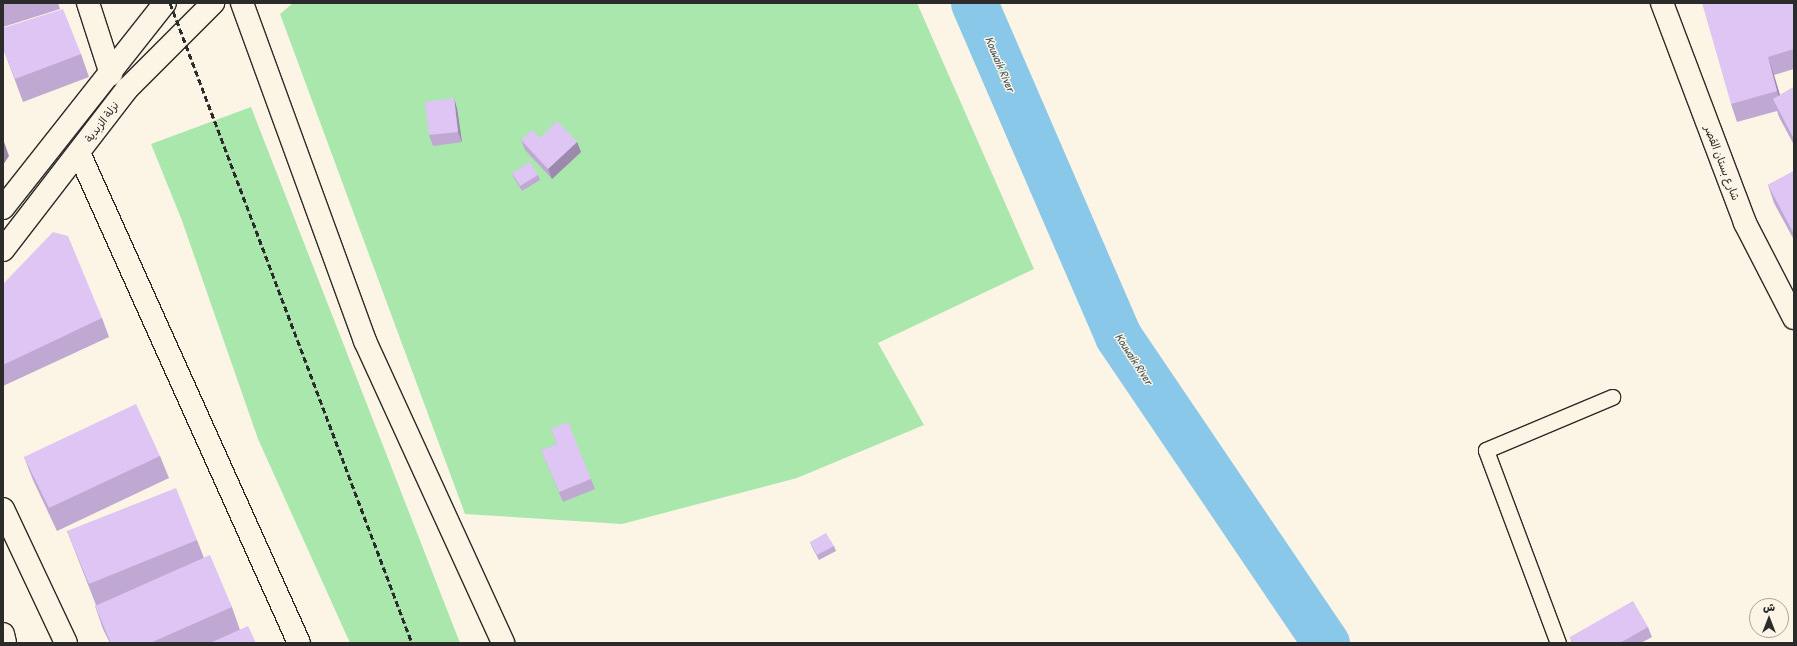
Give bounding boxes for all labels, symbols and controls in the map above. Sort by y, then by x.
water label: Kouwaik River [982,34,1018,94]
street label: نزلة الزبدية [82,99,122,145]
street label: شارع بستان القصر [1702,124,1742,202]
water label: Kouwaik River [1112,330,1156,388]
north arrow [1749,598,1789,638]
text: ش [1763,600,1775,614]

